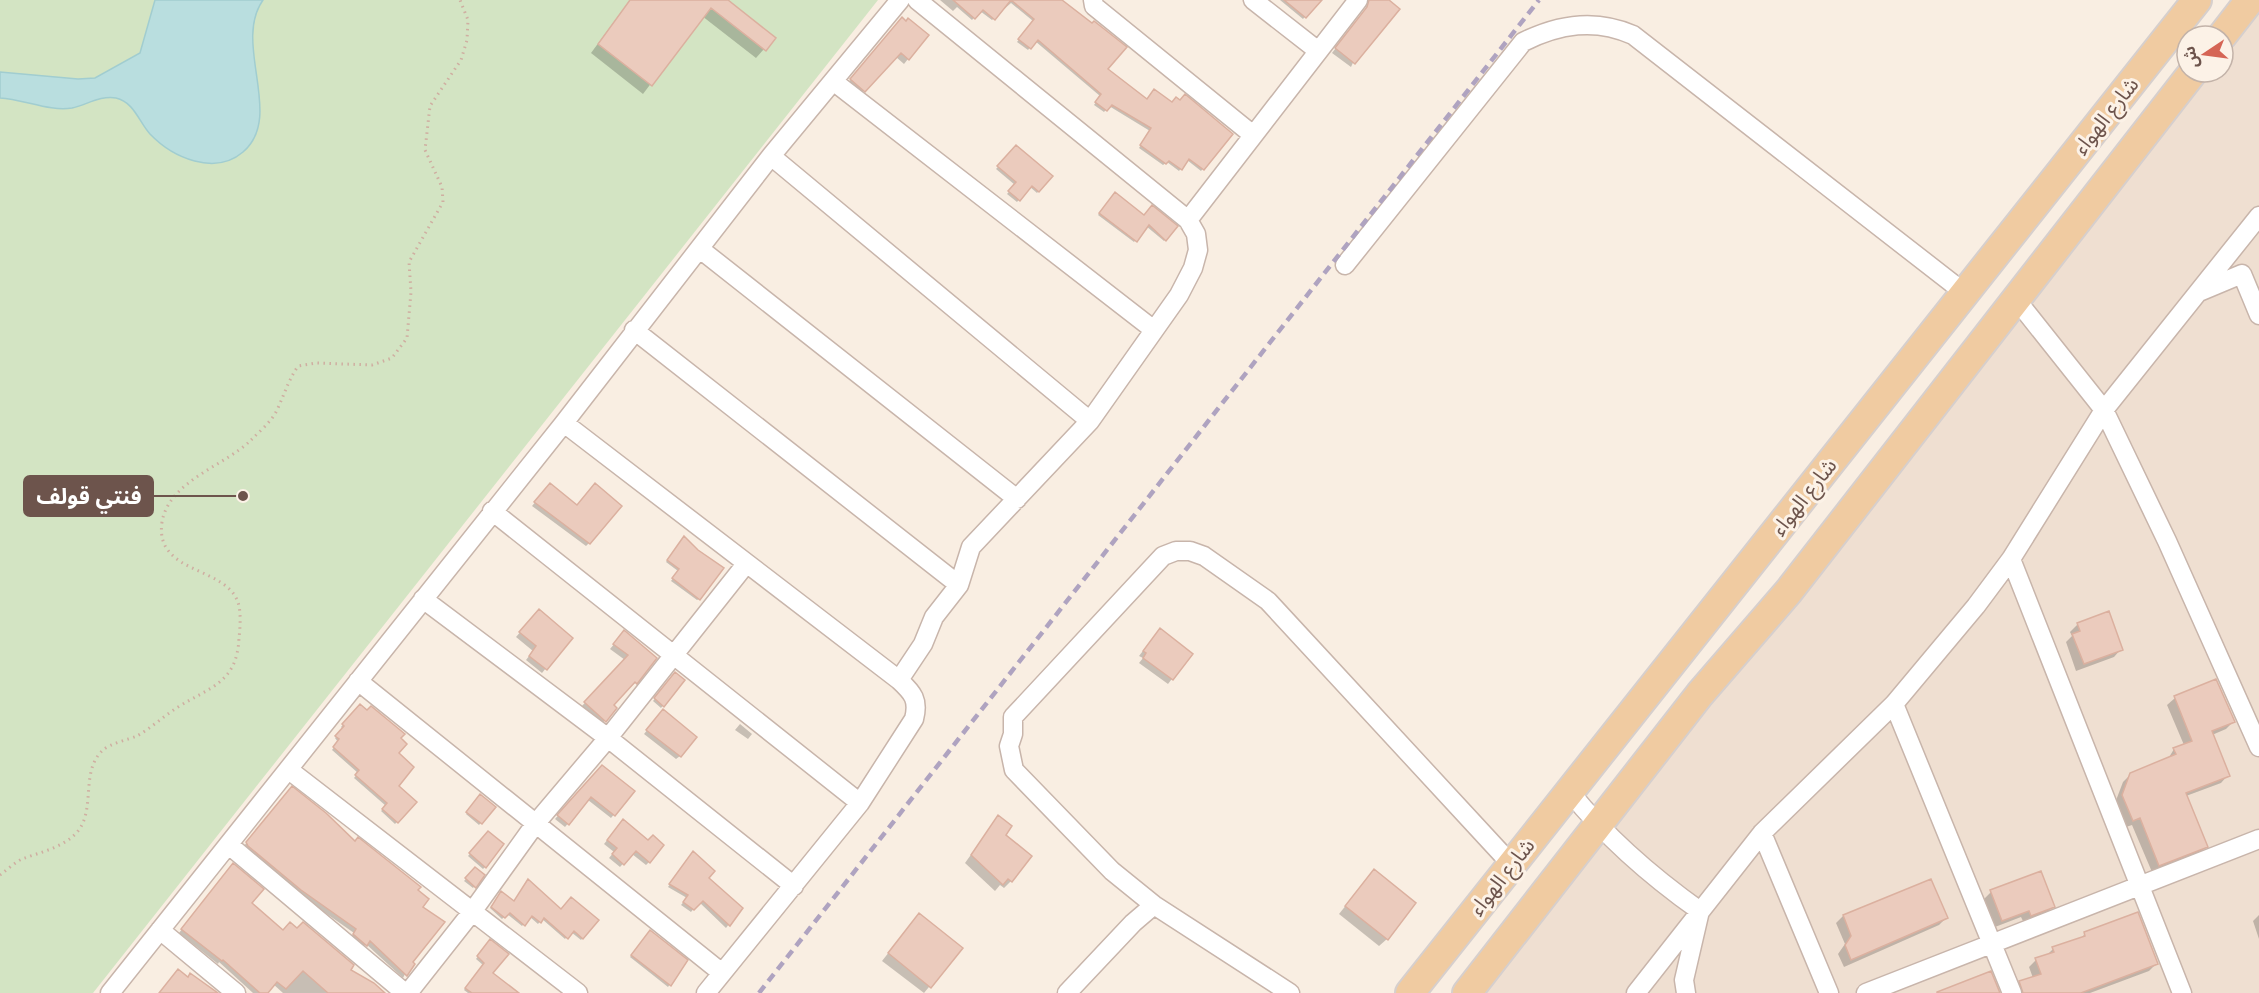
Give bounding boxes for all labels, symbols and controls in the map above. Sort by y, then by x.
north arrow [2175,24,2235,84]
text: ش [2178,44,2204,70]
street label: شارع الهواء [2067,72,2146,161]
street label: شارع الهواء [1765,453,1844,542]
callout: فنتي قولف [24,476,153,516]
text: فنتي قولف [36,482,142,514]
street label: شارع الهواء [1463,833,1542,922]

